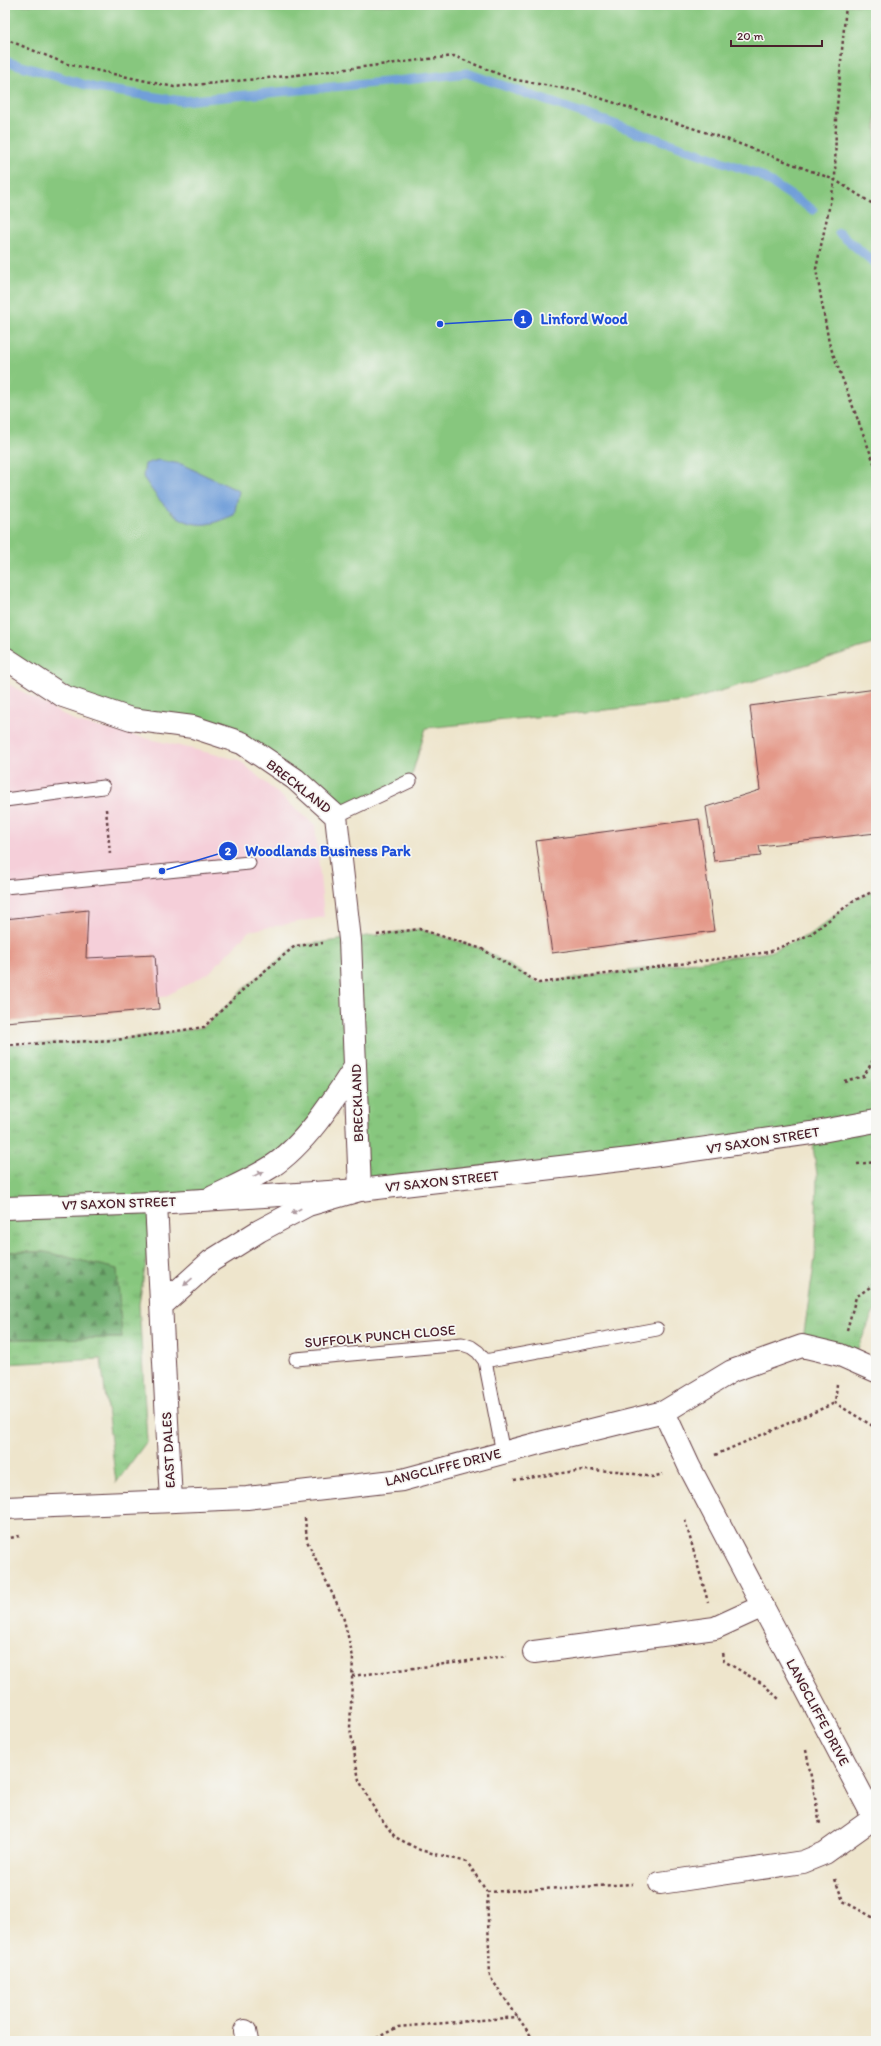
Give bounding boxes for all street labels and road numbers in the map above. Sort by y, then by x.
street label: BRECKLAND [263,756,335,817]
street label: BRECKLAND [348,1064,367,1142]
street label: V7 SAXON STREET [705,1123,821,1158]
street label: V7 SAXON STREET [384,1167,500,1196]
street label: V7 SAXON STREET [62,1193,177,1214]
street label: SUFFOLK PUNCH CLOSE [304,1321,456,1352]
street label: EAST DALES [158,1411,179,1489]
street label: LANGCLIFFE DRIVE [383,1445,503,1490]
street label: LANGCLIFFE DRIVE [782,1656,853,1769]

